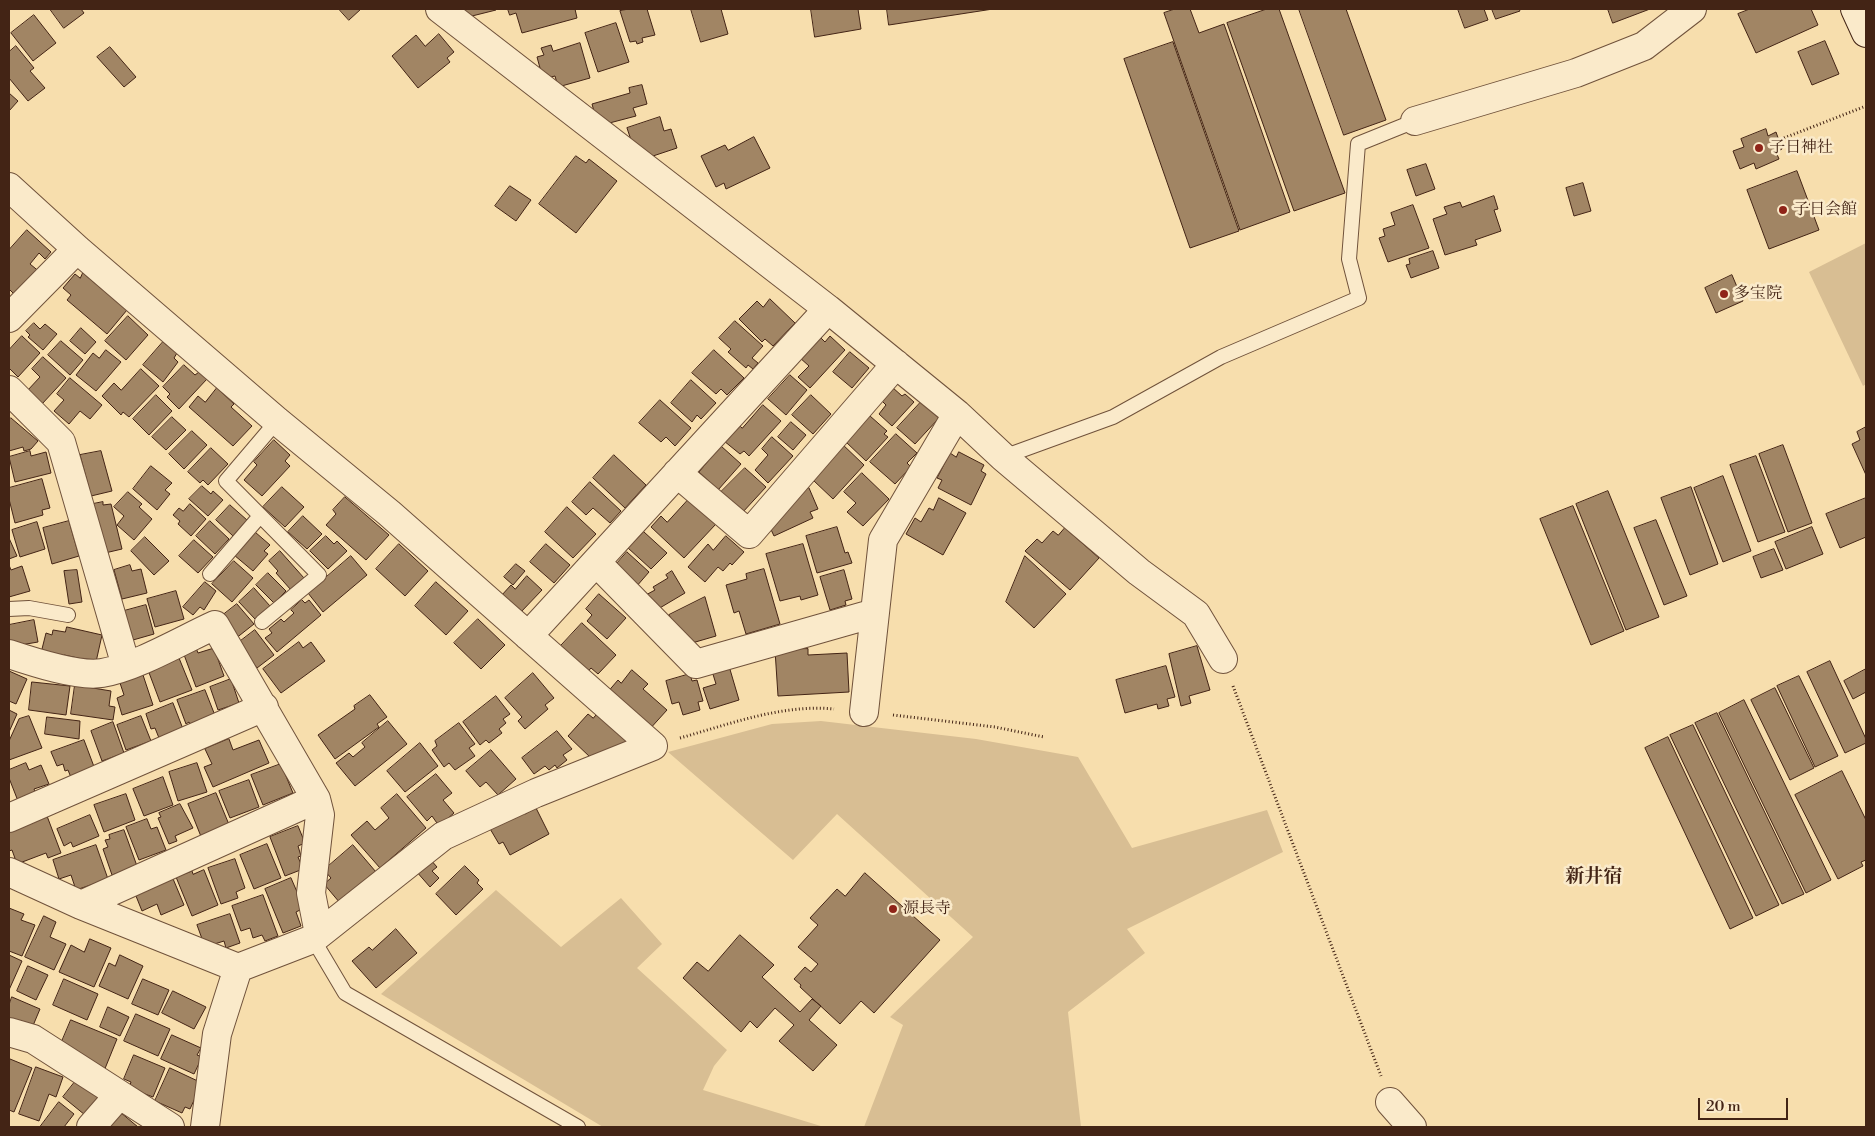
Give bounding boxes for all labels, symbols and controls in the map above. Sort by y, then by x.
place label: 子日神社 [1769,138,1833,158]
marker: 子日神社 [1753,142,1765,154]
place label: 子日会館 [1793,200,1857,220]
marker: 子日会館 [1777,204,1789,216]
place label: 多宝院 [1734,284,1782,304]
marker: 多宝院 [1718,288,1730,300]
district label: 新井宿 [1566,866,1622,888]
place label: 源長寺 [903,899,951,919]
marker: 源長寺 [887,903,899,915]
scale bar [1700,1088,1790,1120]
text: 20 m [1706,1097,1741,1116]

